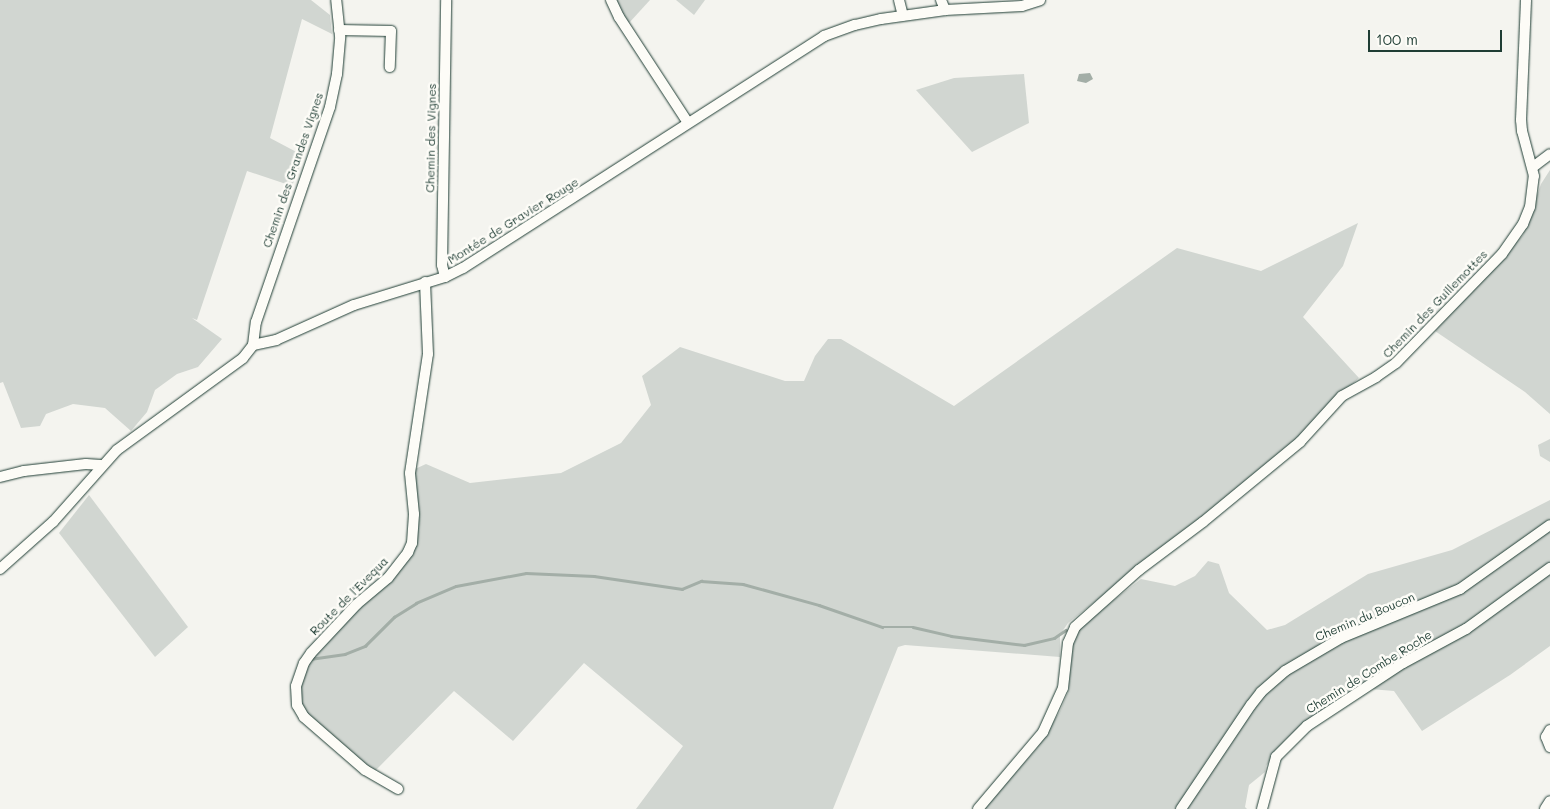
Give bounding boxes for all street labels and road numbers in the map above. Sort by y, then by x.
street label: Chemin des Vignes [423,83,439,193]
street label: Chemin des Grandes Vignes [260,91,326,249]
street label: Montée de Gravier Rouge [445,175,581,267]
street label: Chemin des Guillemottes [1380,247,1490,361]
street label: Route de l'Evequa [307,554,391,638]
street label: Chemin du Boucon [1313,590,1417,644]
street label: Chemin de Combe Roche [1303,627,1435,717]

